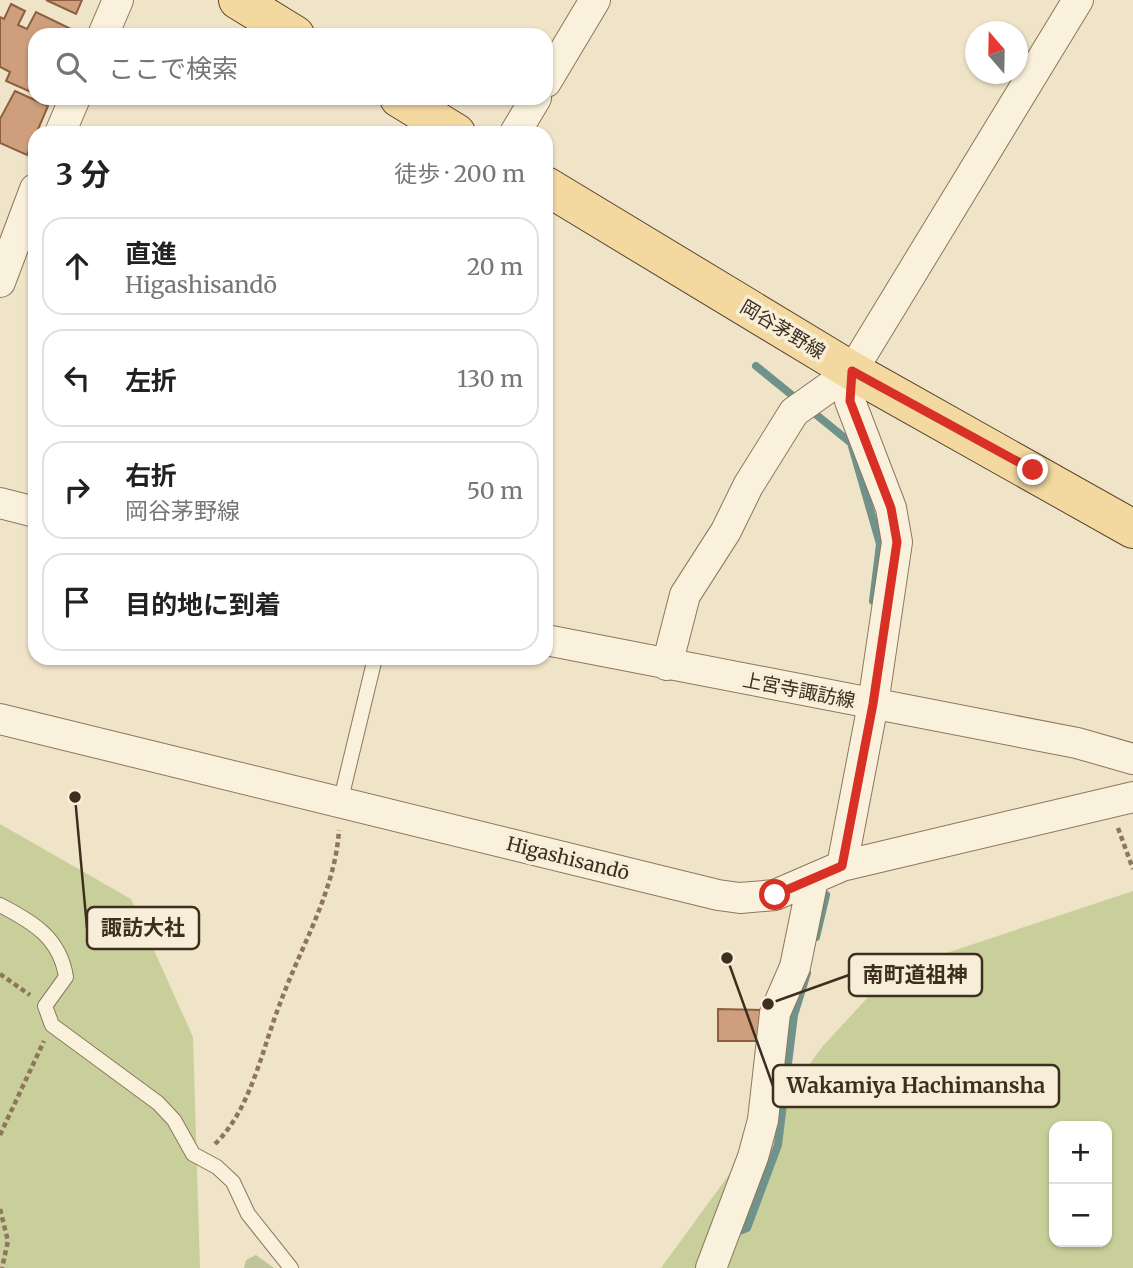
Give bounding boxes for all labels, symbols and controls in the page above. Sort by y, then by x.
north arrow [965,21,1028,84]
search box [28,28,553,105]
icon: search [52,48,90,86]
text: ここで検索 [108,52,238,85]
text: 3 分 [56,155,110,193]
text: 徒歩 · 200 m [394,159,525,188]
text: 直進 [125,237,177,270]
icon: ahead [58,247,96,285]
text: 20 m [467,252,523,281]
text: Higashisandō [125,270,277,299]
street label: 岡谷茅野線 [736,294,830,364]
icon: left [58,359,96,397]
text: 左折 [125,364,177,397]
text: 130 m [457,364,523,393]
route end [1017,454,1048,485]
text: 右折 [125,459,177,492]
icon: right [58,471,96,509]
text: 50 m [467,476,523,505]
text: 岡谷茅野線 [125,496,240,525]
icon: arrive [58,583,96,621]
text: 目的地に到着 [125,588,281,621]
street label: 上宮寺諏訪線 [741,667,857,713]
street label: Higashisandō [504,831,632,885]
route start [759,879,790,910]
callout: 諏訪大社 [87,907,199,949]
text: 諏訪大社 [101,914,185,941]
callout: 南町道祖神 [849,954,982,996]
text: 南町道祖神 [863,961,968,988]
callout: Wakamiya Hachimansha [773,1065,1059,1107]
text: Wakamiya Hachimansha [786,1072,1045,1099]
map controls [1049,1121,1112,1247]
button: + [1049,1121,1112,1184]
button: − [1049,1184,1112,1247]

